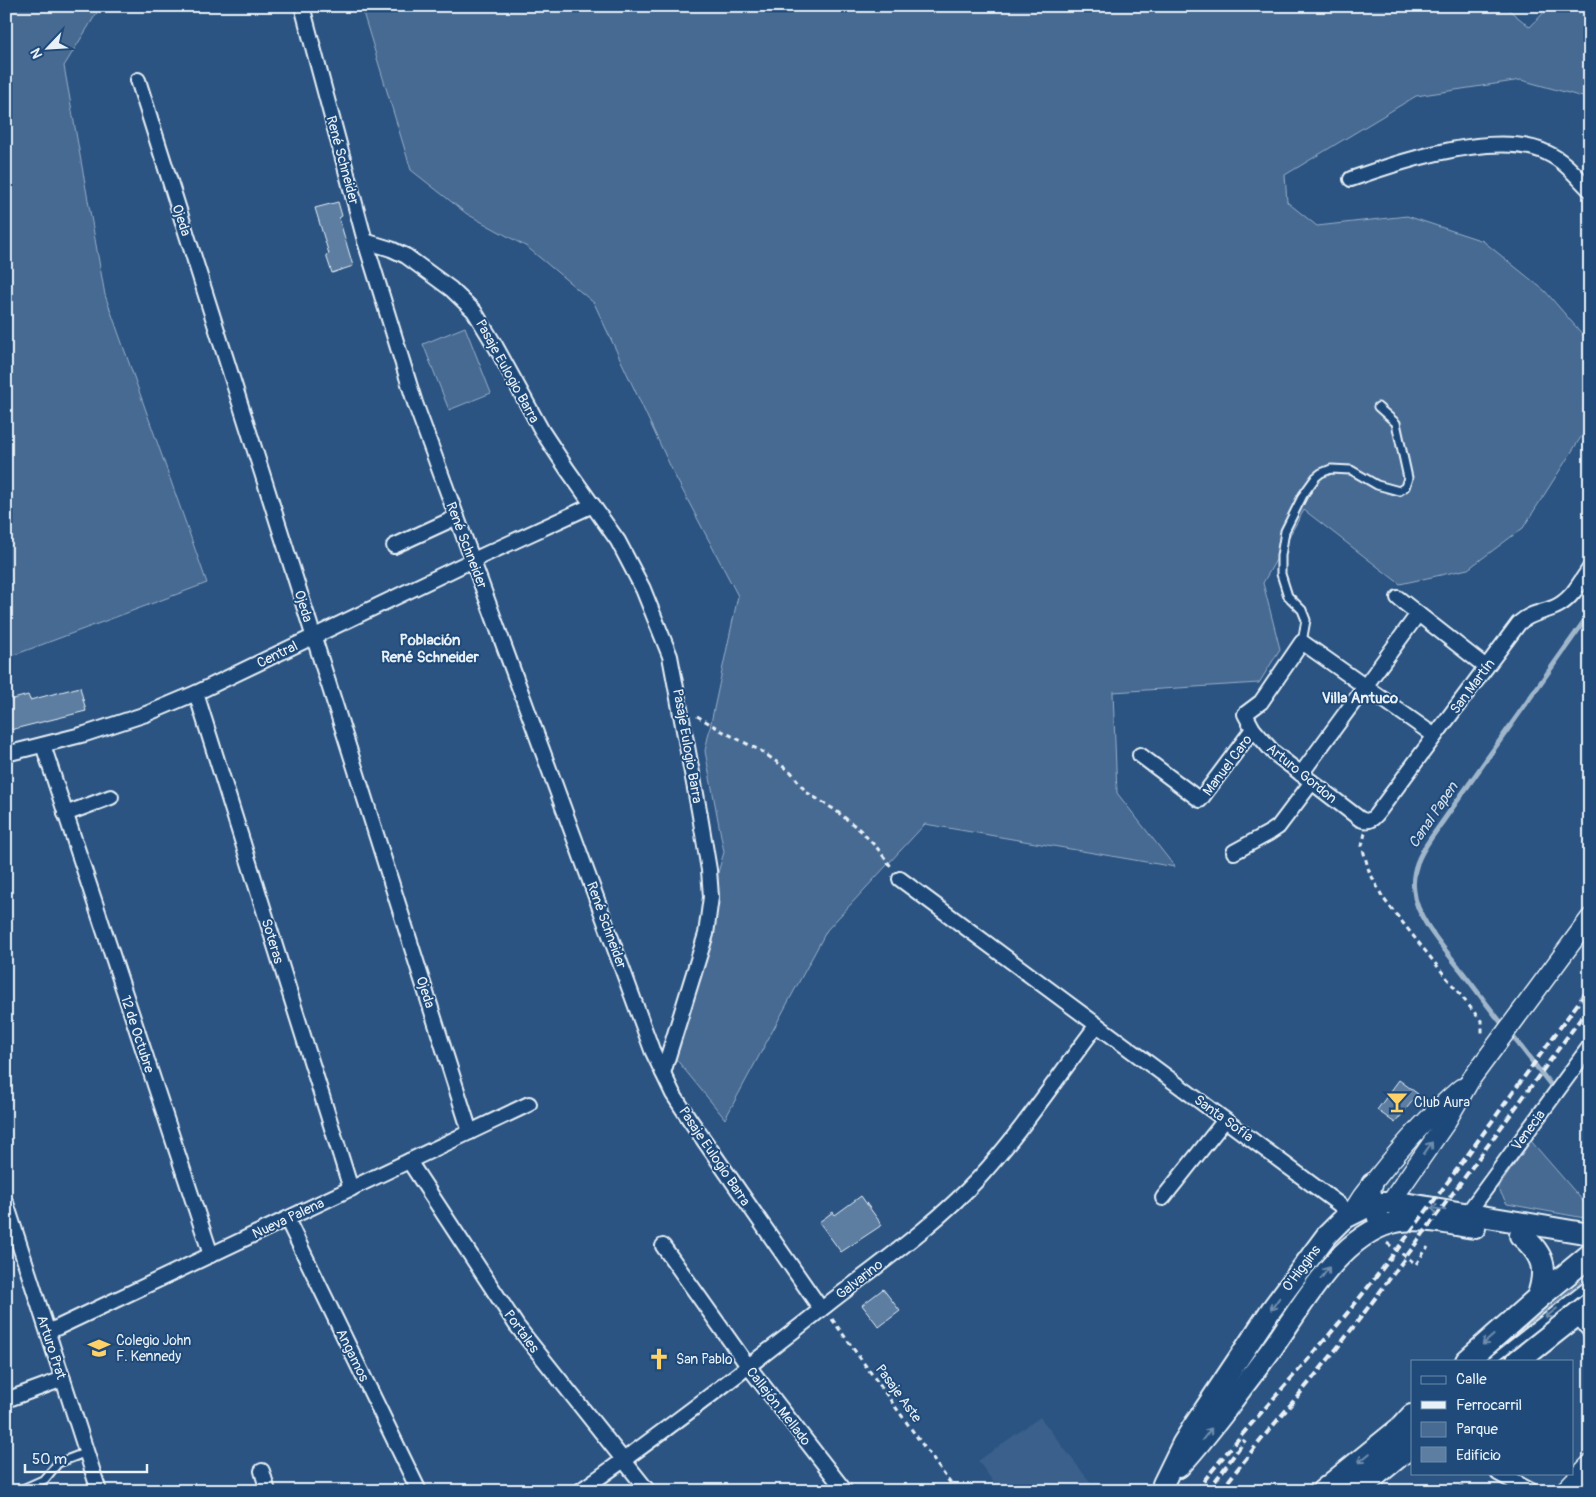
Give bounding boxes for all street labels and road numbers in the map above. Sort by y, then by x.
street label: René Schneider [323,114,363,206]
street label: Ojeda [168,202,195,238]
street label: Pasaje Eulogio Barra [472,316,543,426]
street label: René Schneider [442,500,491,591]
street label: Ojeda [291,588,316,624]
street label: Central [254,637,301,672]
street label: San Martín [1446,655,1499,717]
street label: Pasaje Eulogio Barra [669,688,706,805]
street label: Manuel Caro [1199,731,1256,799]
street label: Arturo Gordon [1263,740,1340,807]
street label: René Schneider [583,879,630,971]
street label: Soteras [258,917,288,966]
street label: Ojeda [412,974,439,1010]
street label: 12 de Octubre [117,993,158,1075]
street label: Santa Sofía [1191,1091,1257,1146]
street label: Pasaje Eulogio Barra [675,1104,754,1209]
street label: Venecia [1508,1107,1549,1154]
street label: Nueva Palena [250,1194,327,1242]
street label: O'Higgins [1279,1241,1325,1295]
street label: Galvarino [832,1255,887,1303]
street label: Portales [500,1307,543,1357]
street label: Arturo Prat [33,1313,70,1382]
street label: Angamos [332,1326,373,1385]
street label: Pasaje Aste [872,1361,925,1426]
street label: Callejón Mellado [743,1364,815,1449]

